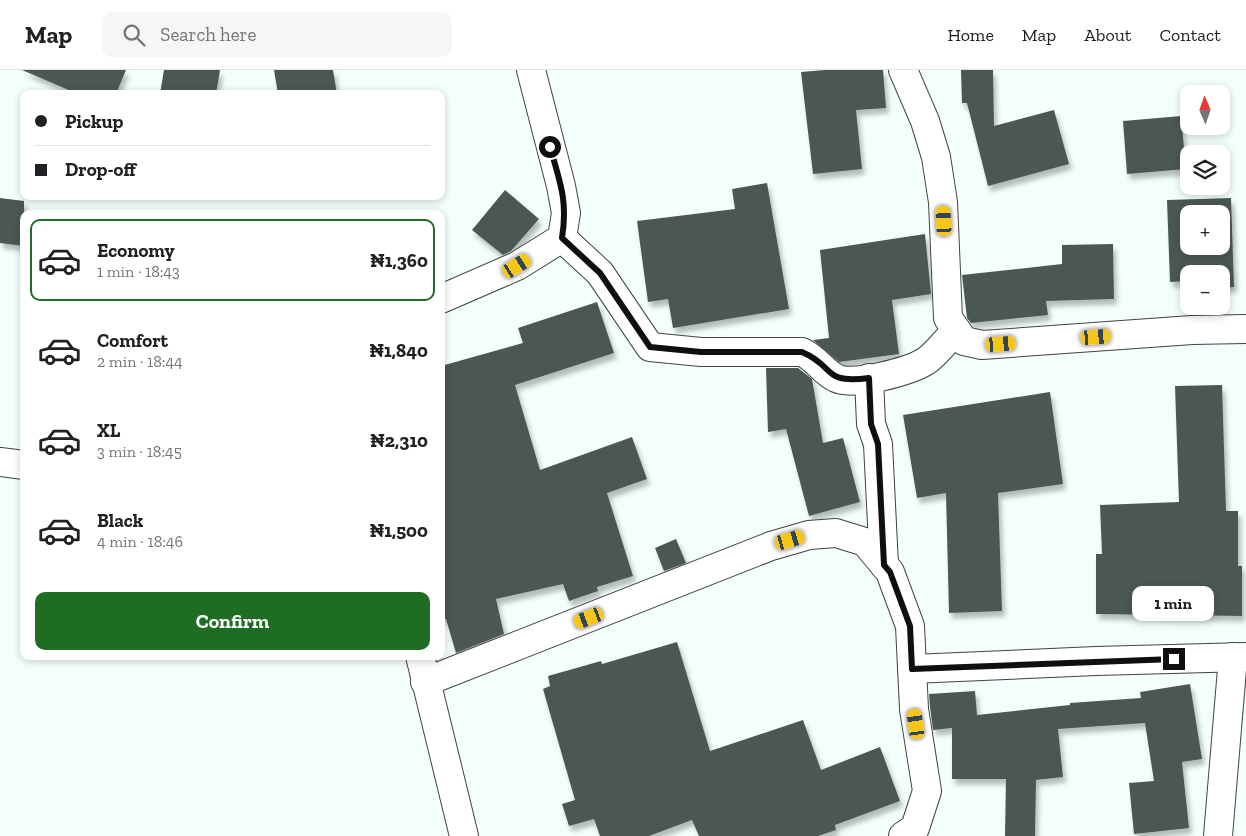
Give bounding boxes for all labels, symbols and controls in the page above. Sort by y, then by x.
search box [102,12,452,57]
text: Map [25,20,72,49]
icon: search [120,21,148,49]
text: Search here [160,23,257,46]
text: Home [947,24,994,46]
text: Map [1022,24,1056,46]
text: About [1084,24,1131,46]
text: Contact [1159,24,1221,46]
north arrow [1180,85,1230,135]
map controls [1180,85,1230,315]
text: Pickup [65,110,123,133]
route start [539,136,561,158]
button: layers [1180,145,1230,195]
text: Drop-off [65,158,136,181]
button: + [1180,205,1230,255]
car [935,206,952,236]
icon: car [37,238,82,283]
text: Economy [97,239,175,262]
text: ₦1,360 [370,249,428,272]
car [500,252,533,280]
text: 1 min · 18:43 [97,262,180,281]
button: − [1180,265,1230,315]
icon: car [37,328,82,373]
car [1080,328,1111,346]
text: Comfort [97,329,168,352]
car [985,335,1016,353]
text: ₦1,840 [369,339,428,362]
text: 2 min · 18:44 [97,352,183,371]
icon: car [37,418,82,463]
text: XL [97,419,120,442]
text: ₦2,310 [370,429,428,452]
text: 3 min · 18:45 [97,442,182,461]
icon: car [37,508,82,553]
text: Black [97,509,143,532]
text: ₦1,500 [369,519,428,542]
car [773,529,806,551]
text: 4 min · 18:46 [97,532,183,551]
callout: 1 min [1133,586,1215,622]
button: Confirm [35,592,430,650]
text: 1 min [1154,594,1192,613]
car [572,606,605,630]
route end [1163,648,1185,670]
car [906,708,925,740]

